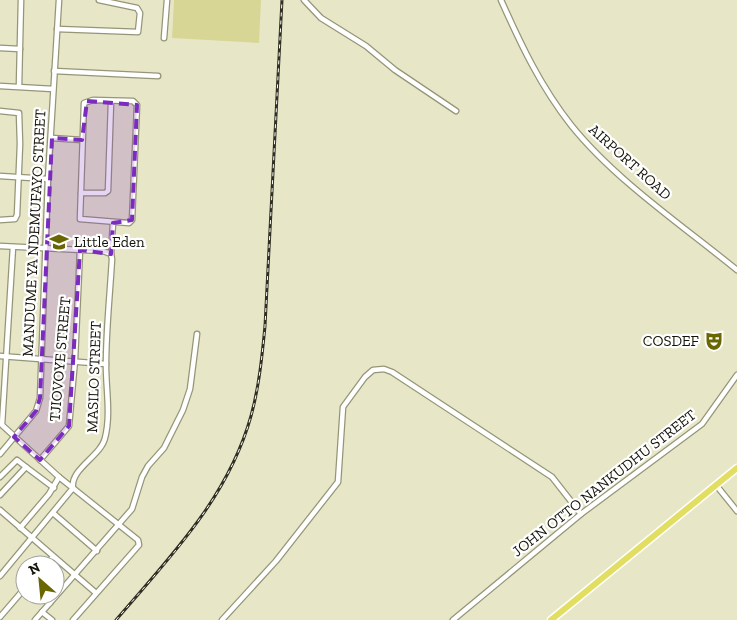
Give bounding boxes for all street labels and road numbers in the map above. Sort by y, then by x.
street label: MANDUME YA NDEMUFAYO STREET [19,109,49,357]
street label: AIRPORT ROAD [585,120,675,204]
street label: TJIOVOYE STREET [46,296,74,422]
street label: MASILO STREET [83,321,105,433]
street label: JOHN OTTO NANKUDHU STREET [509,406,699,560]

